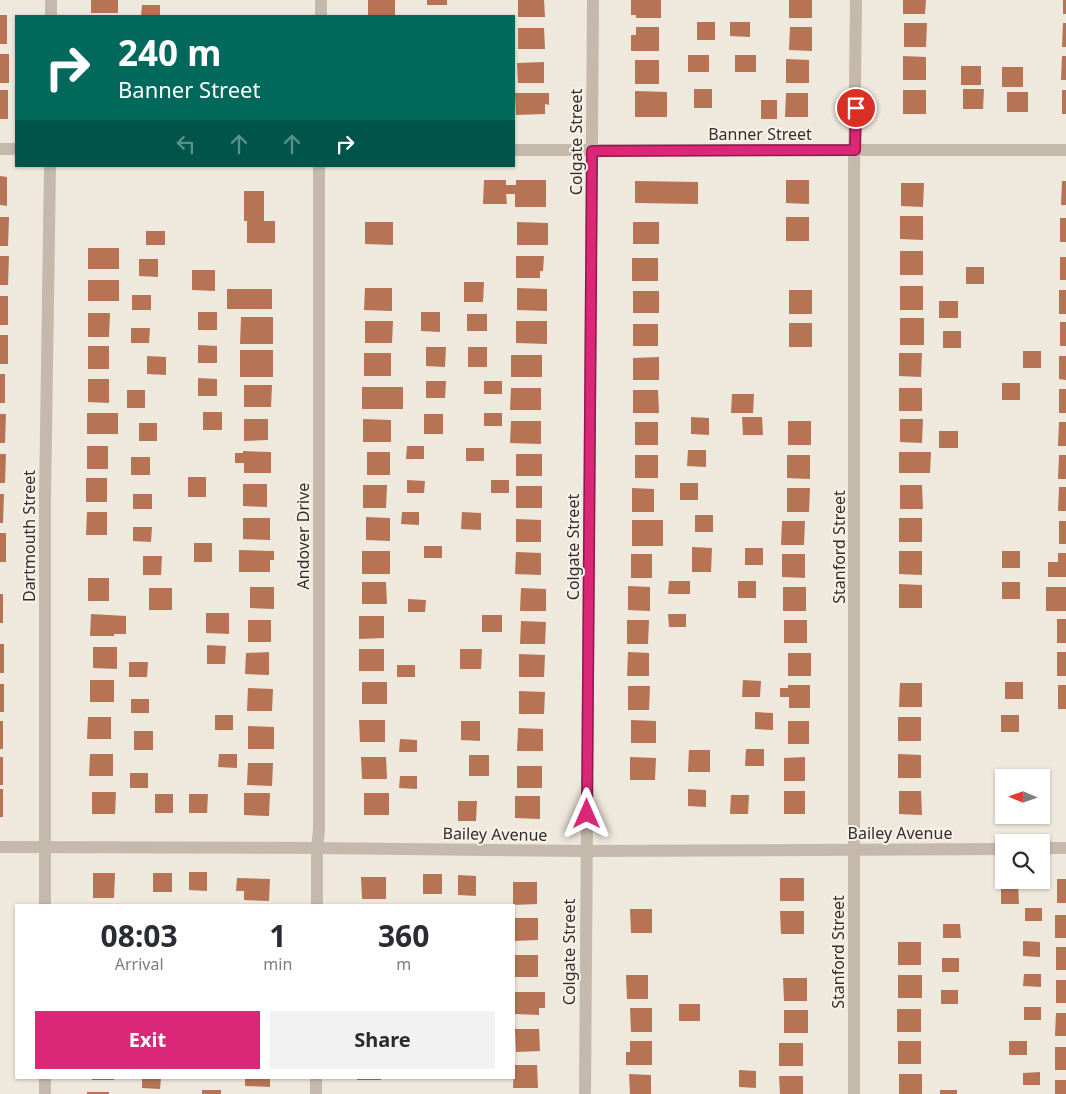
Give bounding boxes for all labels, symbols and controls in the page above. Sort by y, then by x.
text: 240 m [118,29,221,76]
icon: right [35,35,100,100]
text: Banner Street [118,74,260,104]
pin [835,87,877,129]
street label: Colgate Street [565,89,587,195]
icon: arrive [842,94,870,122]
street label: Banner Street [708,123,812,145]
icon: left [172,130,200,158]
icon: ahead [225,130,253,158]
icon: ahead [278,130,306,158]
icon: right [331,130,359,158]
street label: Dartmouth Street [18,470,40,602]
street label: Andover Drive [292,483,314,589]
street label: Stanford Street [828,490,850,604]
street label: Colgate Street [562,494,584,600]
north arrow [995,769,1050,824]
map controls [995,769,1050,889]
position arrow [560,787,612,839]
street label: Bailey Avenue [442,822,548,846]
street label: Bailey Avenue [848,822,952,844]
button: search [995,834,1050,889]
street label: Stanford Street [827,895,849,1009]
street label: Colgate Street [558,899,580,1005]
text: 08:03 [101,915,178,956]
text: 1 [269,915,286,956]
text: 360 [378,915,429,956]
text: Arrival [115,953,164,975]
text: min [263,953,292,975]
text: m [396,953,411,975]
button: Exit [35,1011,260,1069]
button: Share [270,1011,495,1069]

